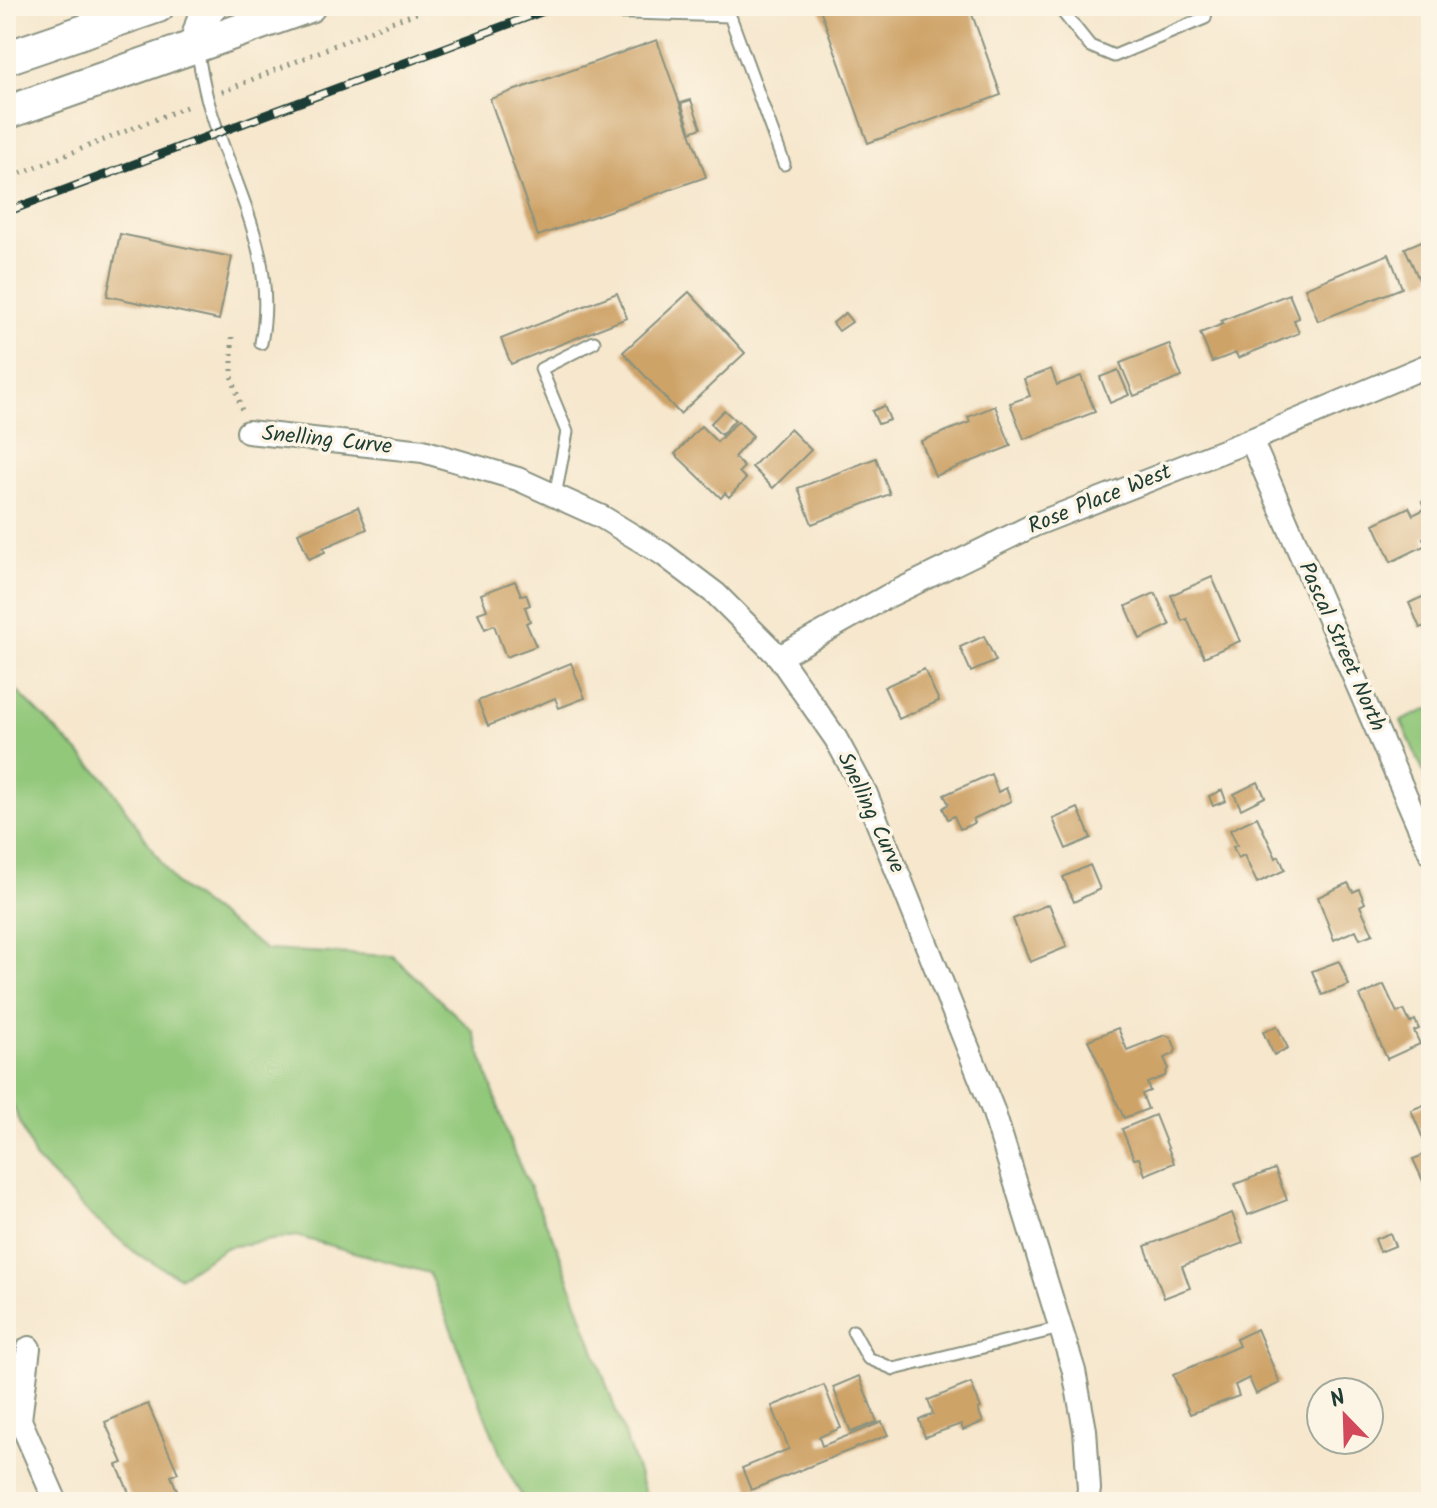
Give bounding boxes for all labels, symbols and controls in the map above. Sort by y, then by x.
street label: Snelling Curve [260,417,394,465]
street label: Rose Place West [1023,455,1177,545]
street label: Pascal Street North [1288,556,1394,738]
street label: Snelling Curve [827,746,913,880]
north arrow [1305,1376,1385,1456]
text: N [1325,1381,1351,1419]

